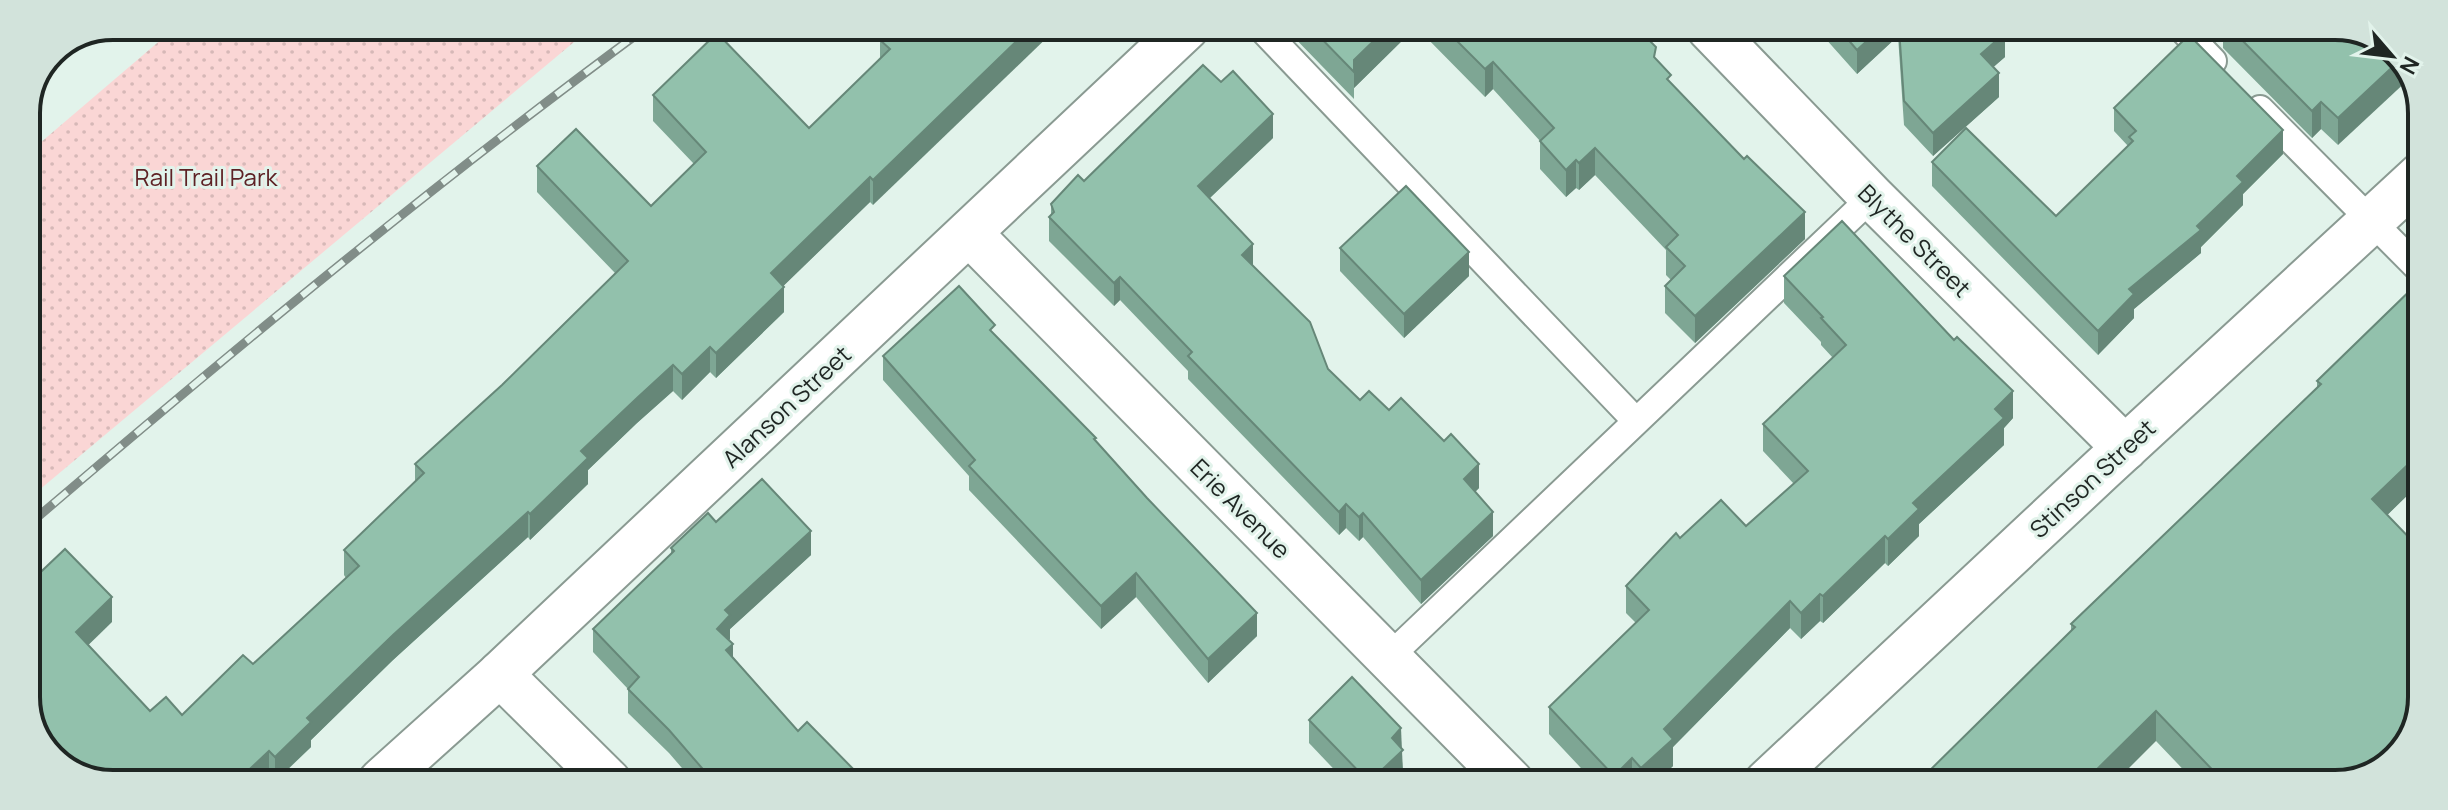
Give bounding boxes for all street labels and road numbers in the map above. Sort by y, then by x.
street label: Blythe Street [1851,176,1979,304]
street label: Alanson Street [715,338,857,474]
street label: Stinson Street [2022,411,2162,545]
street label: Erie Avenue [1184,451,1298,565]

